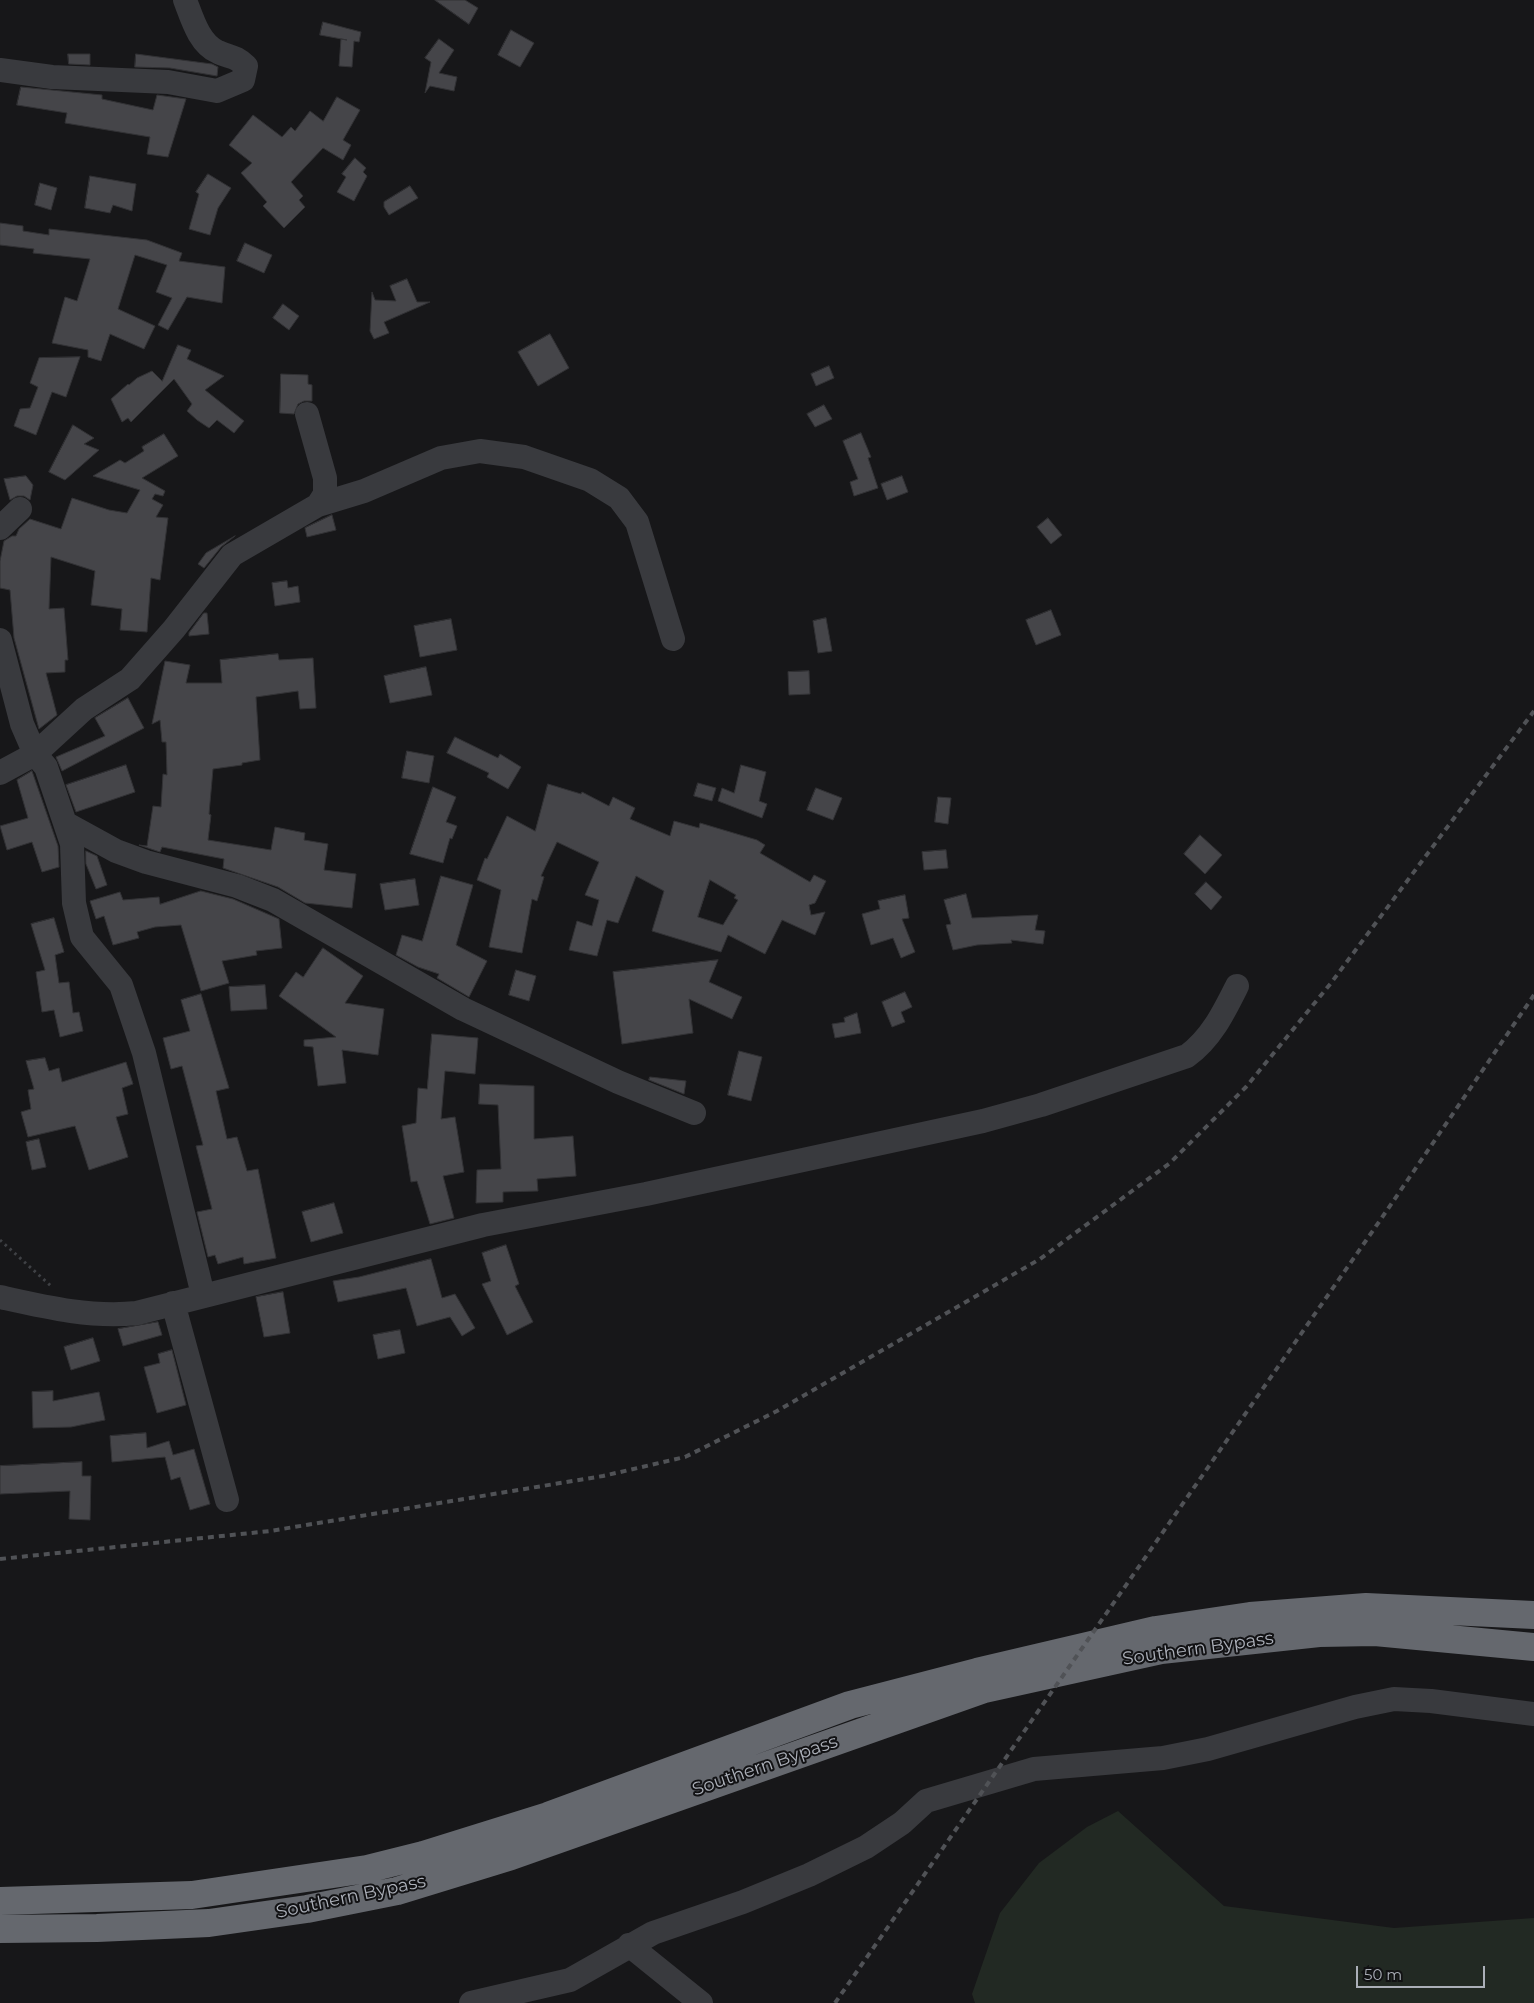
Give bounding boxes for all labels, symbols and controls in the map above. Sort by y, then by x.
street label: Southern Bypass [1121,1628,1275,1670]
street label: Southern Bypass [689,1731,841,1801]
street label: Southern Bypass [274,1871,428,1923]
scale bar [1359,1956,1488,1988]
text: 50 m [1364,1965,1402,1984]

